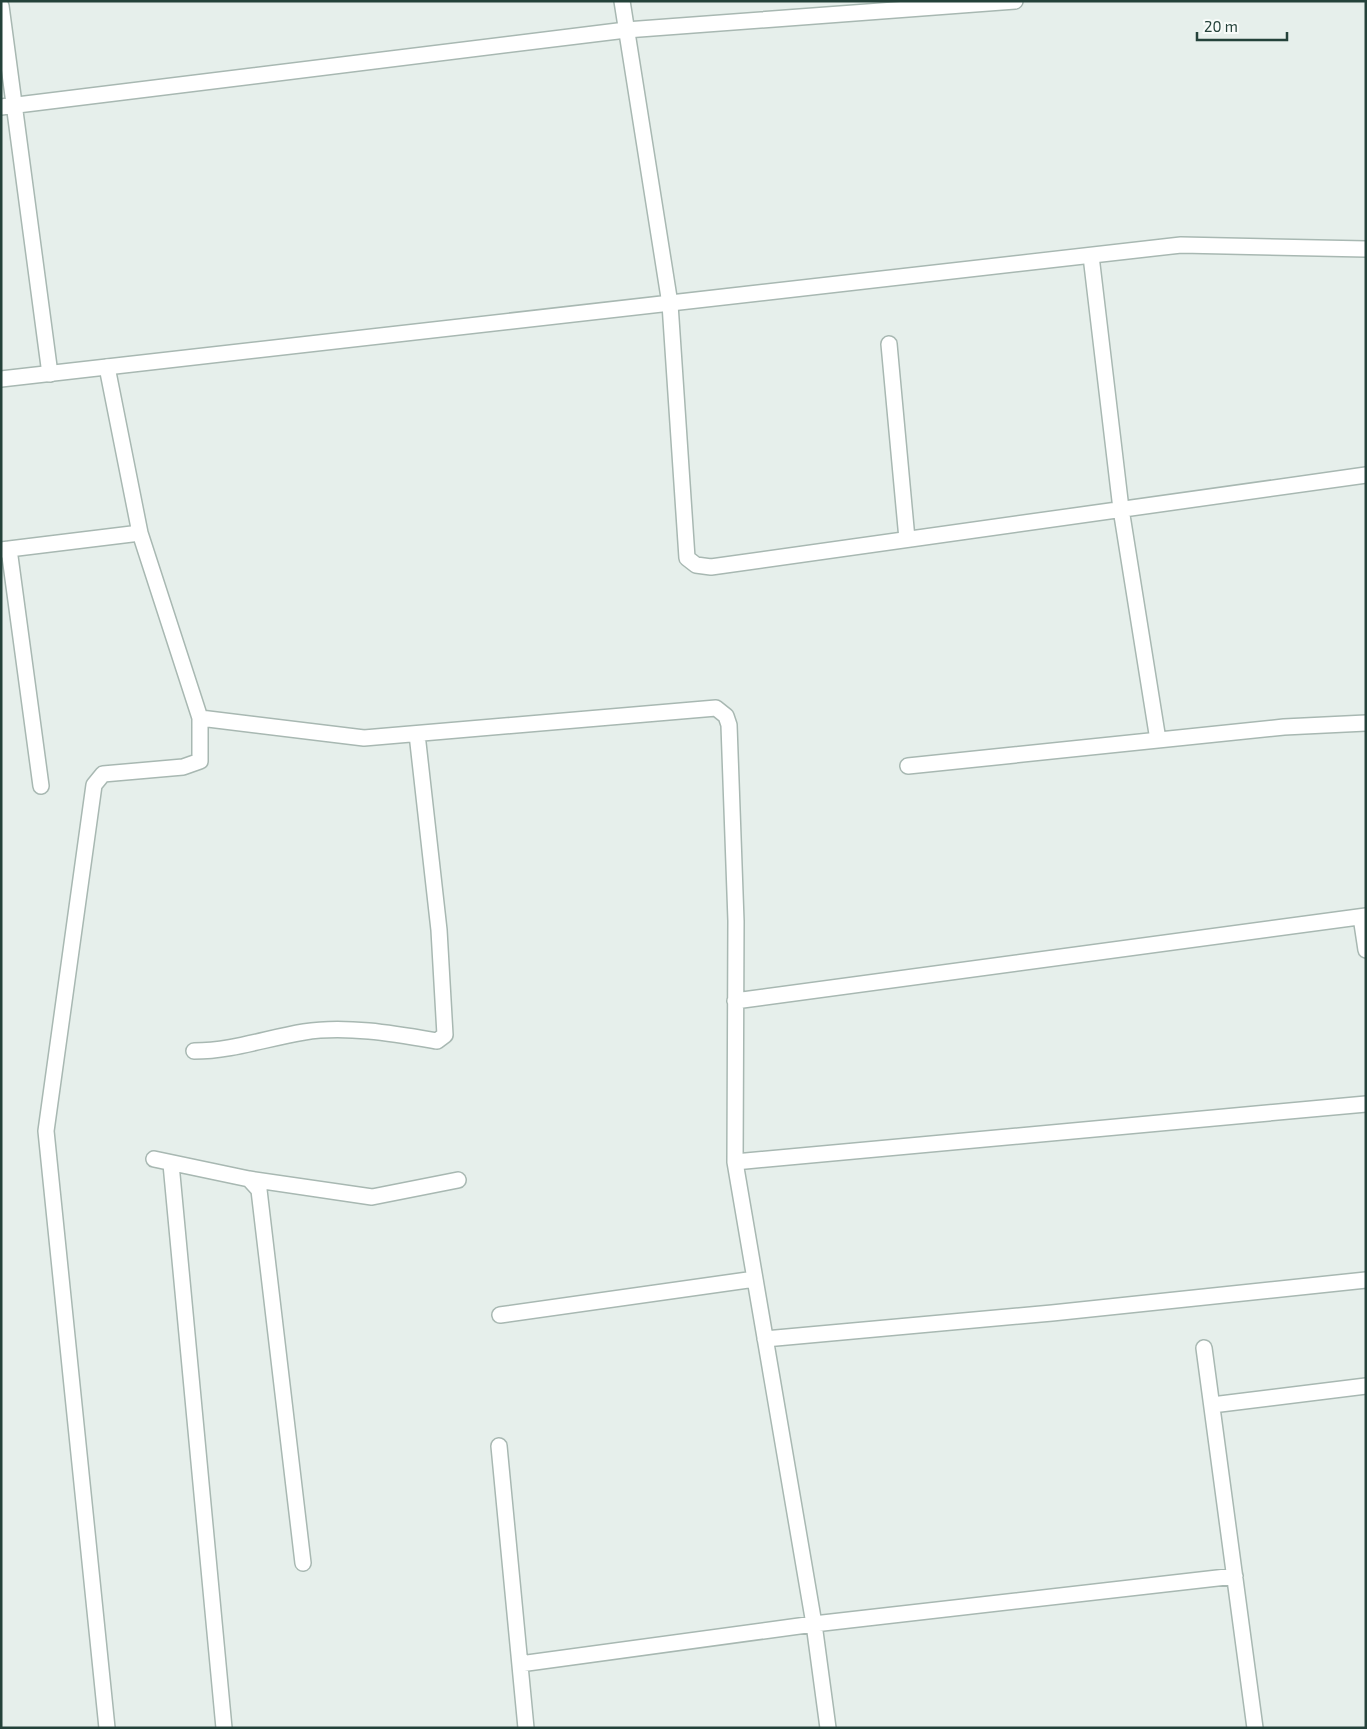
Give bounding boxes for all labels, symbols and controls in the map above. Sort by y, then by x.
scale bar [1197,10,1287,42]
text: 20 m [1204,17,1238,35]

